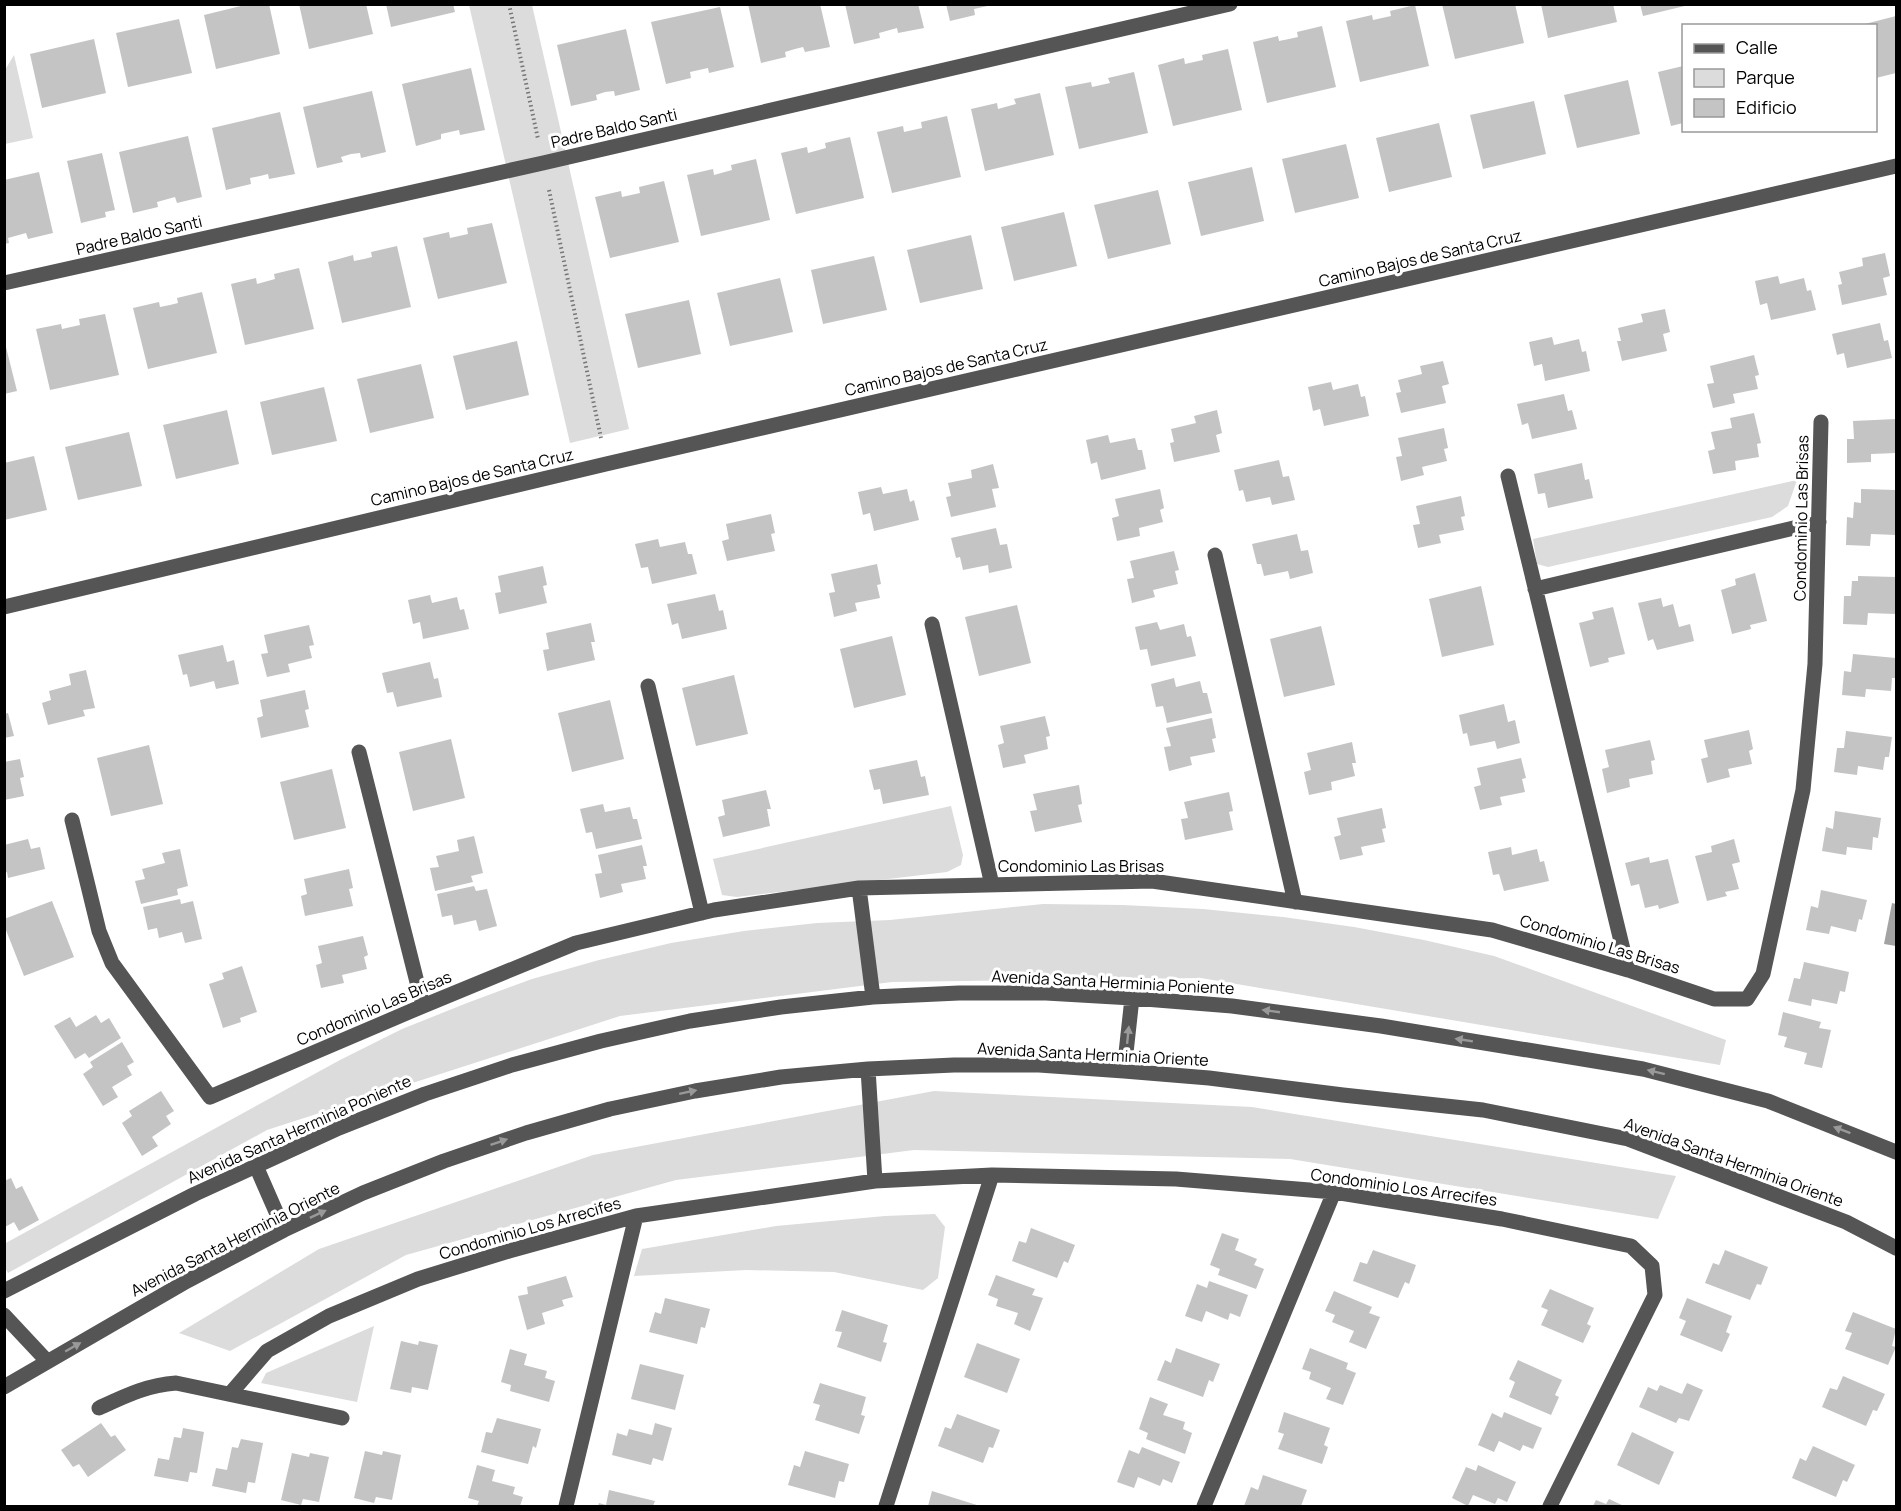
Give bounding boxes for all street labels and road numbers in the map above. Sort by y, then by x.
street label: Padre Baldo Santi [549,103,679,153]
street label: Padre Baldo Santi [74,210,204,260]
street label: Camino Bajos de Santa Cruz [1316,224,1524,292]
street label: Camino Bajos de Santa Cruz [842,333,1050,401]
street label: Condominio Las Brisas [1789,435,1813,601]
street label: Camino Bajos de Santa Cruz [368,443,576,511]
street label: Condominio Las Brisas [998,855,1164,877]
street label: Condominio Las Brisas [1517,909,1683,979]
street label: Condominio Las Brisas [293,965,455,1051]
street label: Avenida Santa Herminia Poniente [991,965,1235,999]
street label: Avenida Santa Herminia Oriente [977,1037,1209,1071]
street label: Avenida Santa Herminia Poniente [184,1070,414,1188]
street label: Avenida Santa Herminia Oriente [1621,1112,1847,1212]
street label: Condominio Los Arrecifes [1309,1163,1499,1211]
street label: Avenida Santa Herminia Oriente [127,1177,343,1301]
street label: Condominio Los Arrecifes [437,1192,623,1264]

